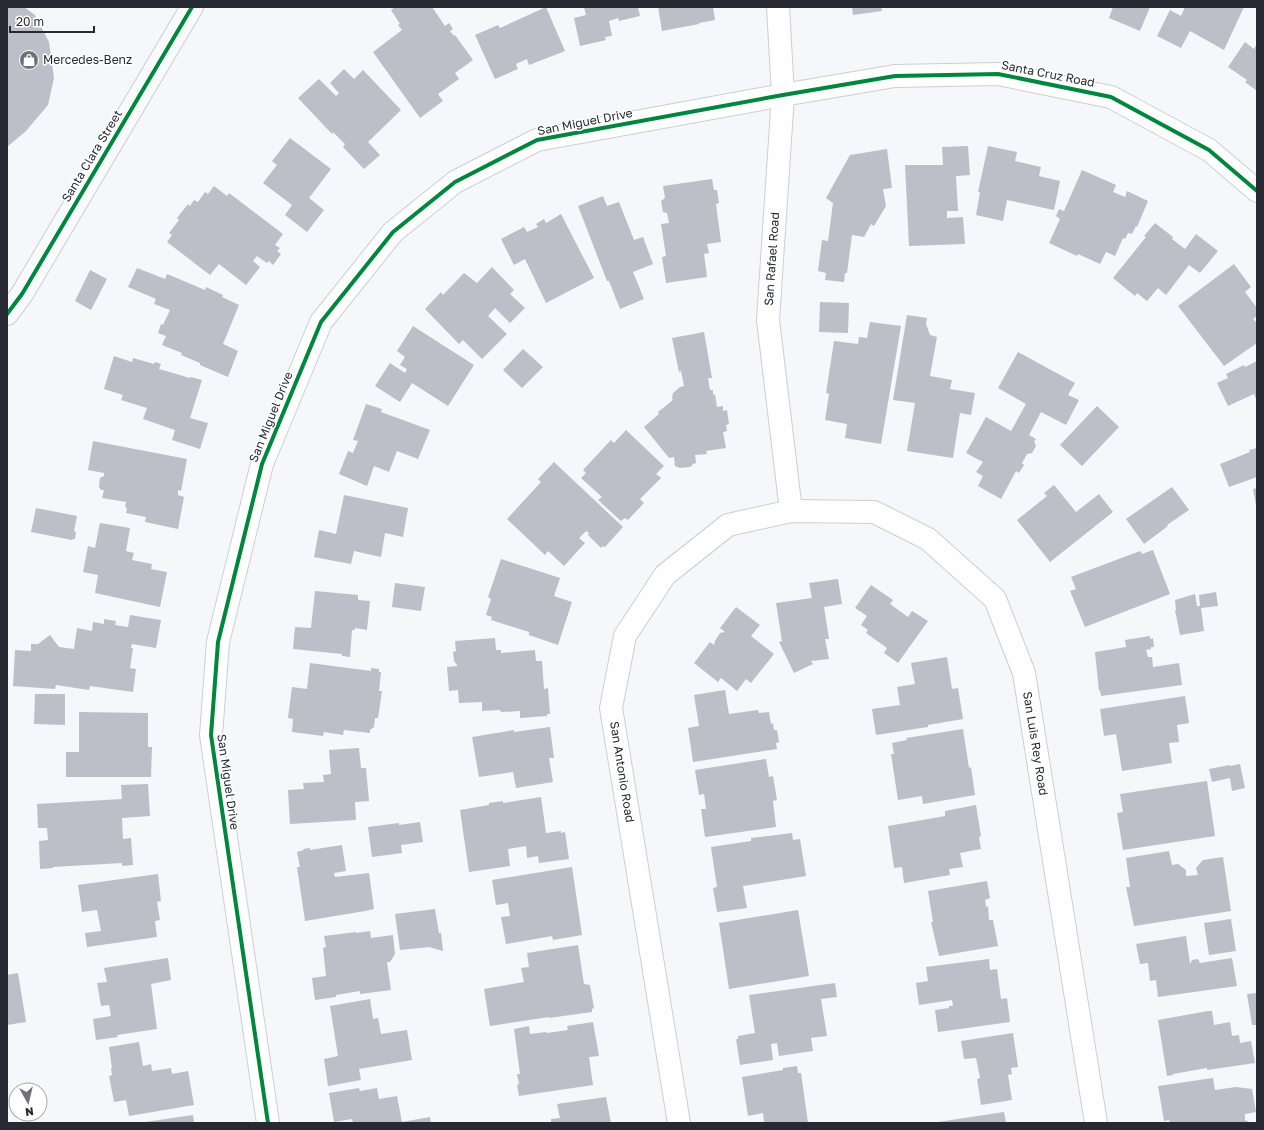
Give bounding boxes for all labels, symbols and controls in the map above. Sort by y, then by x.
scale bar [10,8,94,34]
text: 20 m [16,14,44,29]
shop icon: Mercedes-Benz [18,49,40,71]
place label: Mercedes-Benz [43,52,132,67]
street label: Santa Cruz Road [1000,57,1096,90]
street label: San Miguel Drive [536,105,634,138]
street label: Santa Clara Street [58,107,125,205]
street label: San Rafael Road [761,212,782,306]
street label: San Miguel Drive [245,369,296,464]
street label: San Luis Rey Road [1020,690,1052,797]
street label: San Antonio Road [607,720,638,824]
street label: San Miguel Drive [214,733,243,831]
north arrow [8,1082,48,1122]
text: N [24,1105,35,1119]

